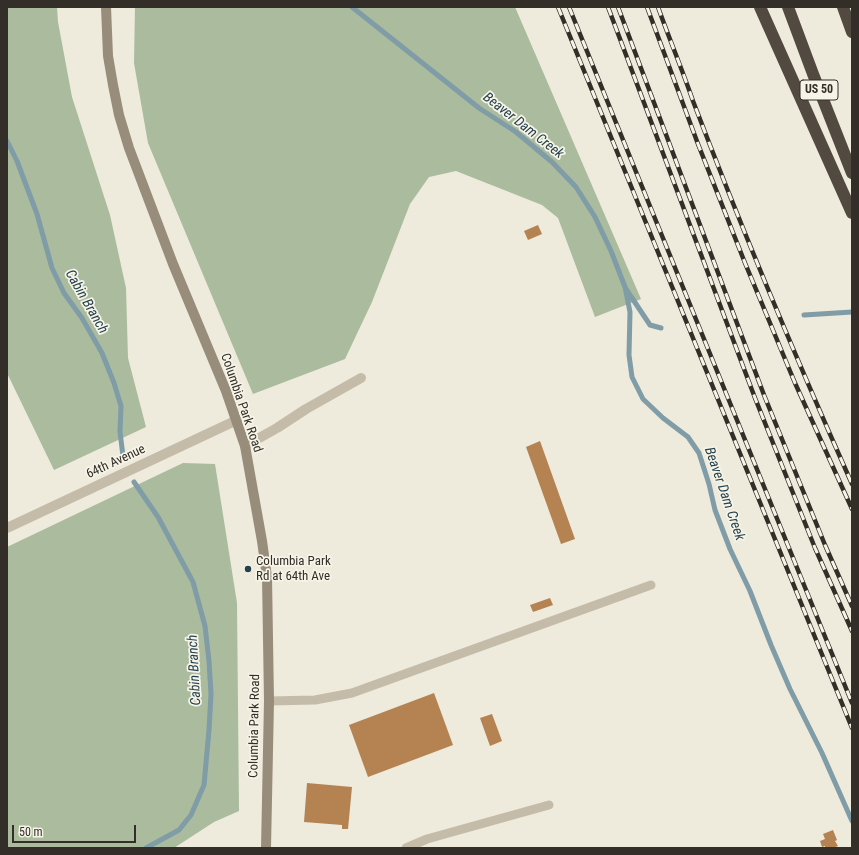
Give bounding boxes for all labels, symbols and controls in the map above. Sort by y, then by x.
road number: US 50 [800,80,838,100]
water label: Beaver Dam Creek [479,89,567,163]
water label: Cabin Branch [61,267,111,337]
street label: Columbia Park Road [217,351,265,455]
street label: 64th Avenue [84,442,148,482]
water label: Beaver Dam Creek [700,445,748,543]
place label: Columbia Park Rd at 64th Ave [256,554,331,585]
marker: Columbia Park Rd at 64th Ave [243,564,253,574]
water label: Cabin Branch [185,634,205,706]
street label: Columbia Park Road [246,674,264,778]
scale bar [14,817,138,843]
text: 50 m [19,825,43,839]

